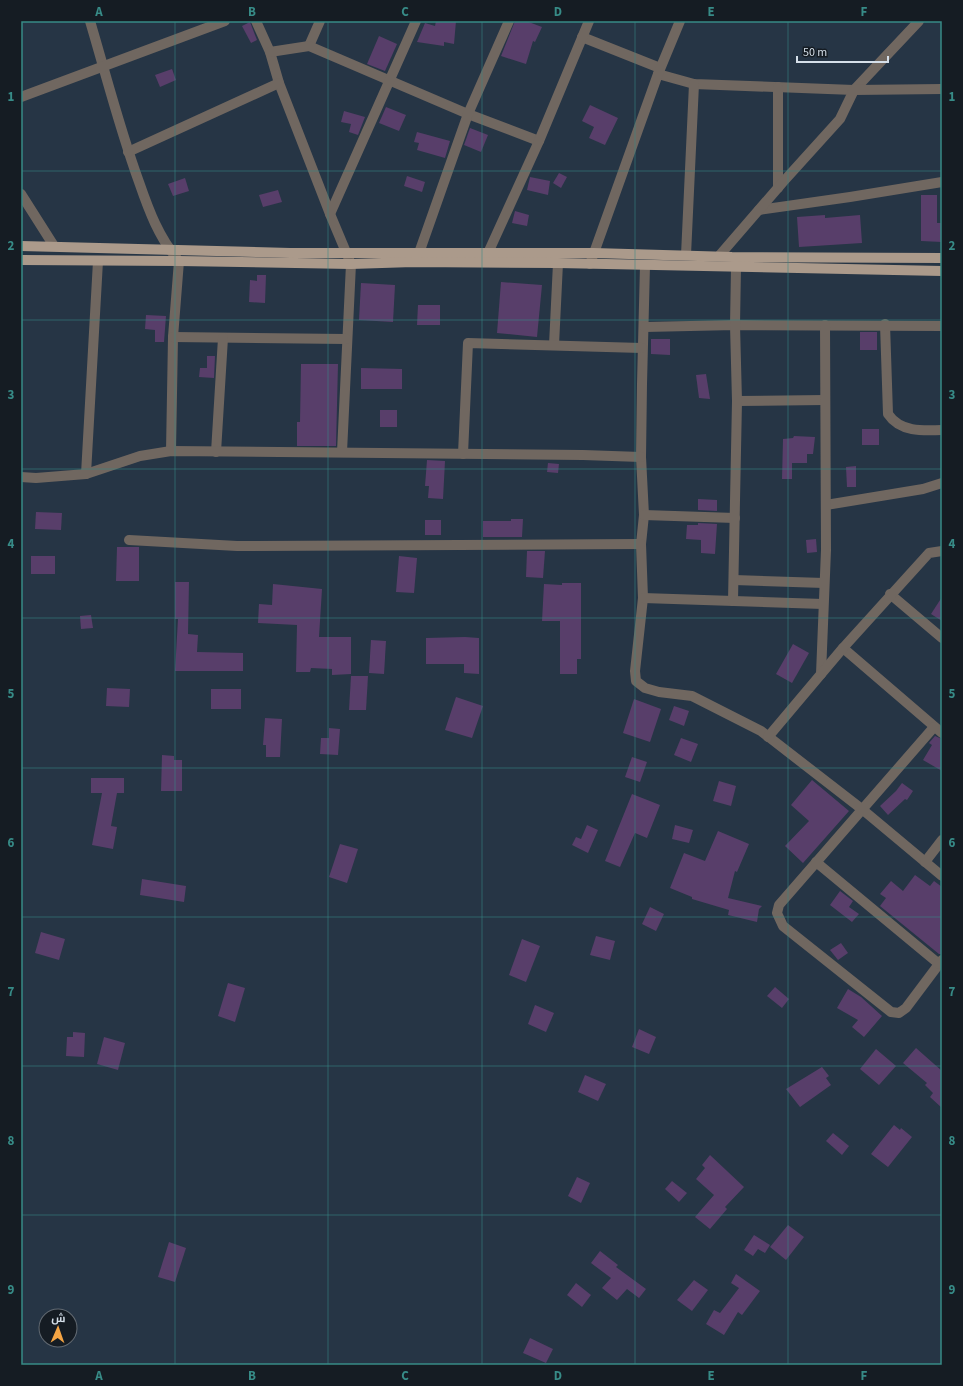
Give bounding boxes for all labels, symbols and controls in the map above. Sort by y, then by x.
text: A [94,3,103,21]
text: B [248,3,256,21]
text: C [401,3,409,21]
text: D [554,3,562,21]
text: E [707,3,715,21]
text: F [861,3,868,21]
scale bar [797,38,888,64]
text: 50 m [803,44,827,61]
text: 1 [8,88,15,106]
text: 1 [949,88,956,106]
text: 2 [8,237,15,255]
text: 2 [949,237,956,255]
text: 3 [8,386,15,404]
text: 3 [949,386,956,404]
text: 4 [8,535,15,553]
text: 4 [949,535,956,553]
text: 5 [8,685,15,703]
text: 5 [949,685,956,703]
text: 6 [8,834,15,852]
text: 6 [949,834,956,852]
text: 7 [8,983,15,1001]
text: 7 [949,983,956,1001]
text: 8 [8,1132,15,1150]
text: 8 [949,1132,956,1150]
text: 9 [8,1281,15,1299]
text: 9 [949,1281,956,1299]
north arrow [38,1308,78,1348]
text: ش [51,1311,66,1326]
text: A [94,1367,103,1385]
text: B [248,1367,256,1385]
text: C [401,1367,409,1385]
text: D [554,1367,562,1385]
text: E [707,1367,715,1385]
text: F [861,1367,868,1385]

